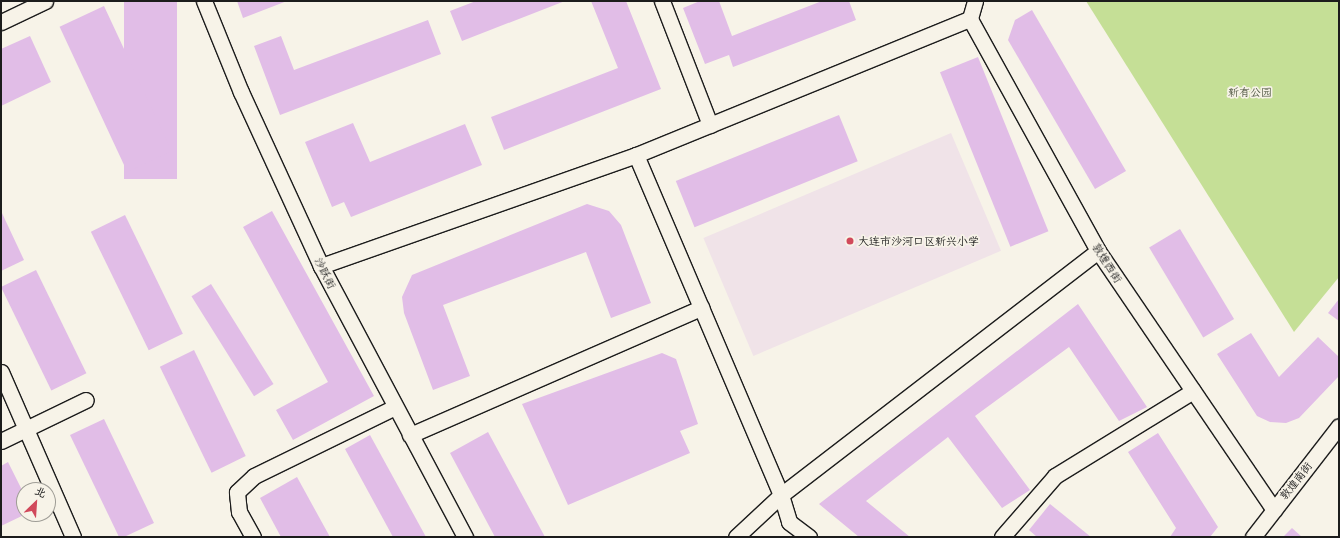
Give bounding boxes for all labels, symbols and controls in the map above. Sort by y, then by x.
park label: 新有公园 [1228,85,1272,99]
place label: 大连市沙河口区新兴小学 [858,234,979,248]
marker: 大连市沙河口区新兴小学 [845,236,855,246]
street label: 敦煌西街 [1089,241,1125,285]
street label: 沙跃街 [312,255,338,291]
street label: 敦煌南街 [1277,460,1315,502]
north arrow [16,482,56,522]
text: 北 [33,482,49,501]

